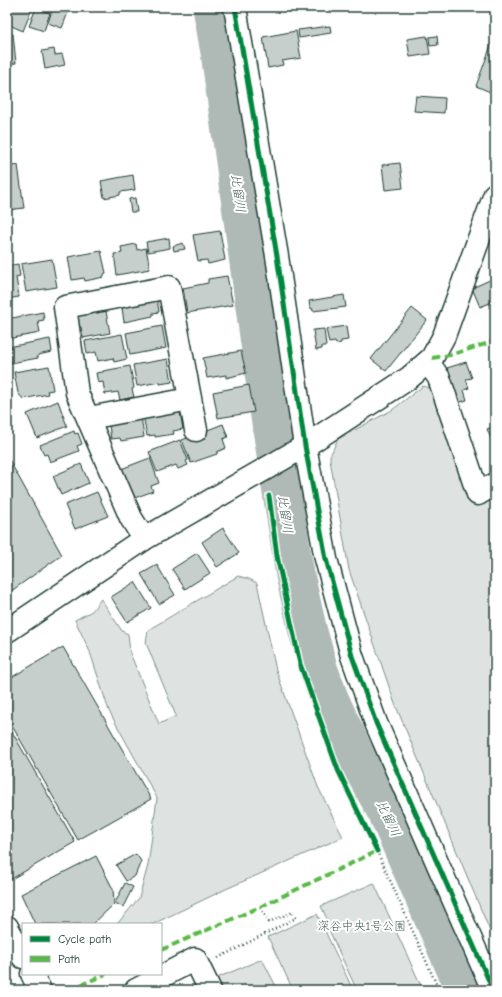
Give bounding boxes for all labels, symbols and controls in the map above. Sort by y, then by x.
water label: 比留川 [228,173,249,213]
water label: 比留川 [275,494,296,535]
water label: 比留川 [373,797,404,839]
park label: 深谷中央1号公園 [318,919,406,933]
legend [22,923,162,975]
text: Cycle path [58,932,111,946]
text: Path [58,952,80,966]

